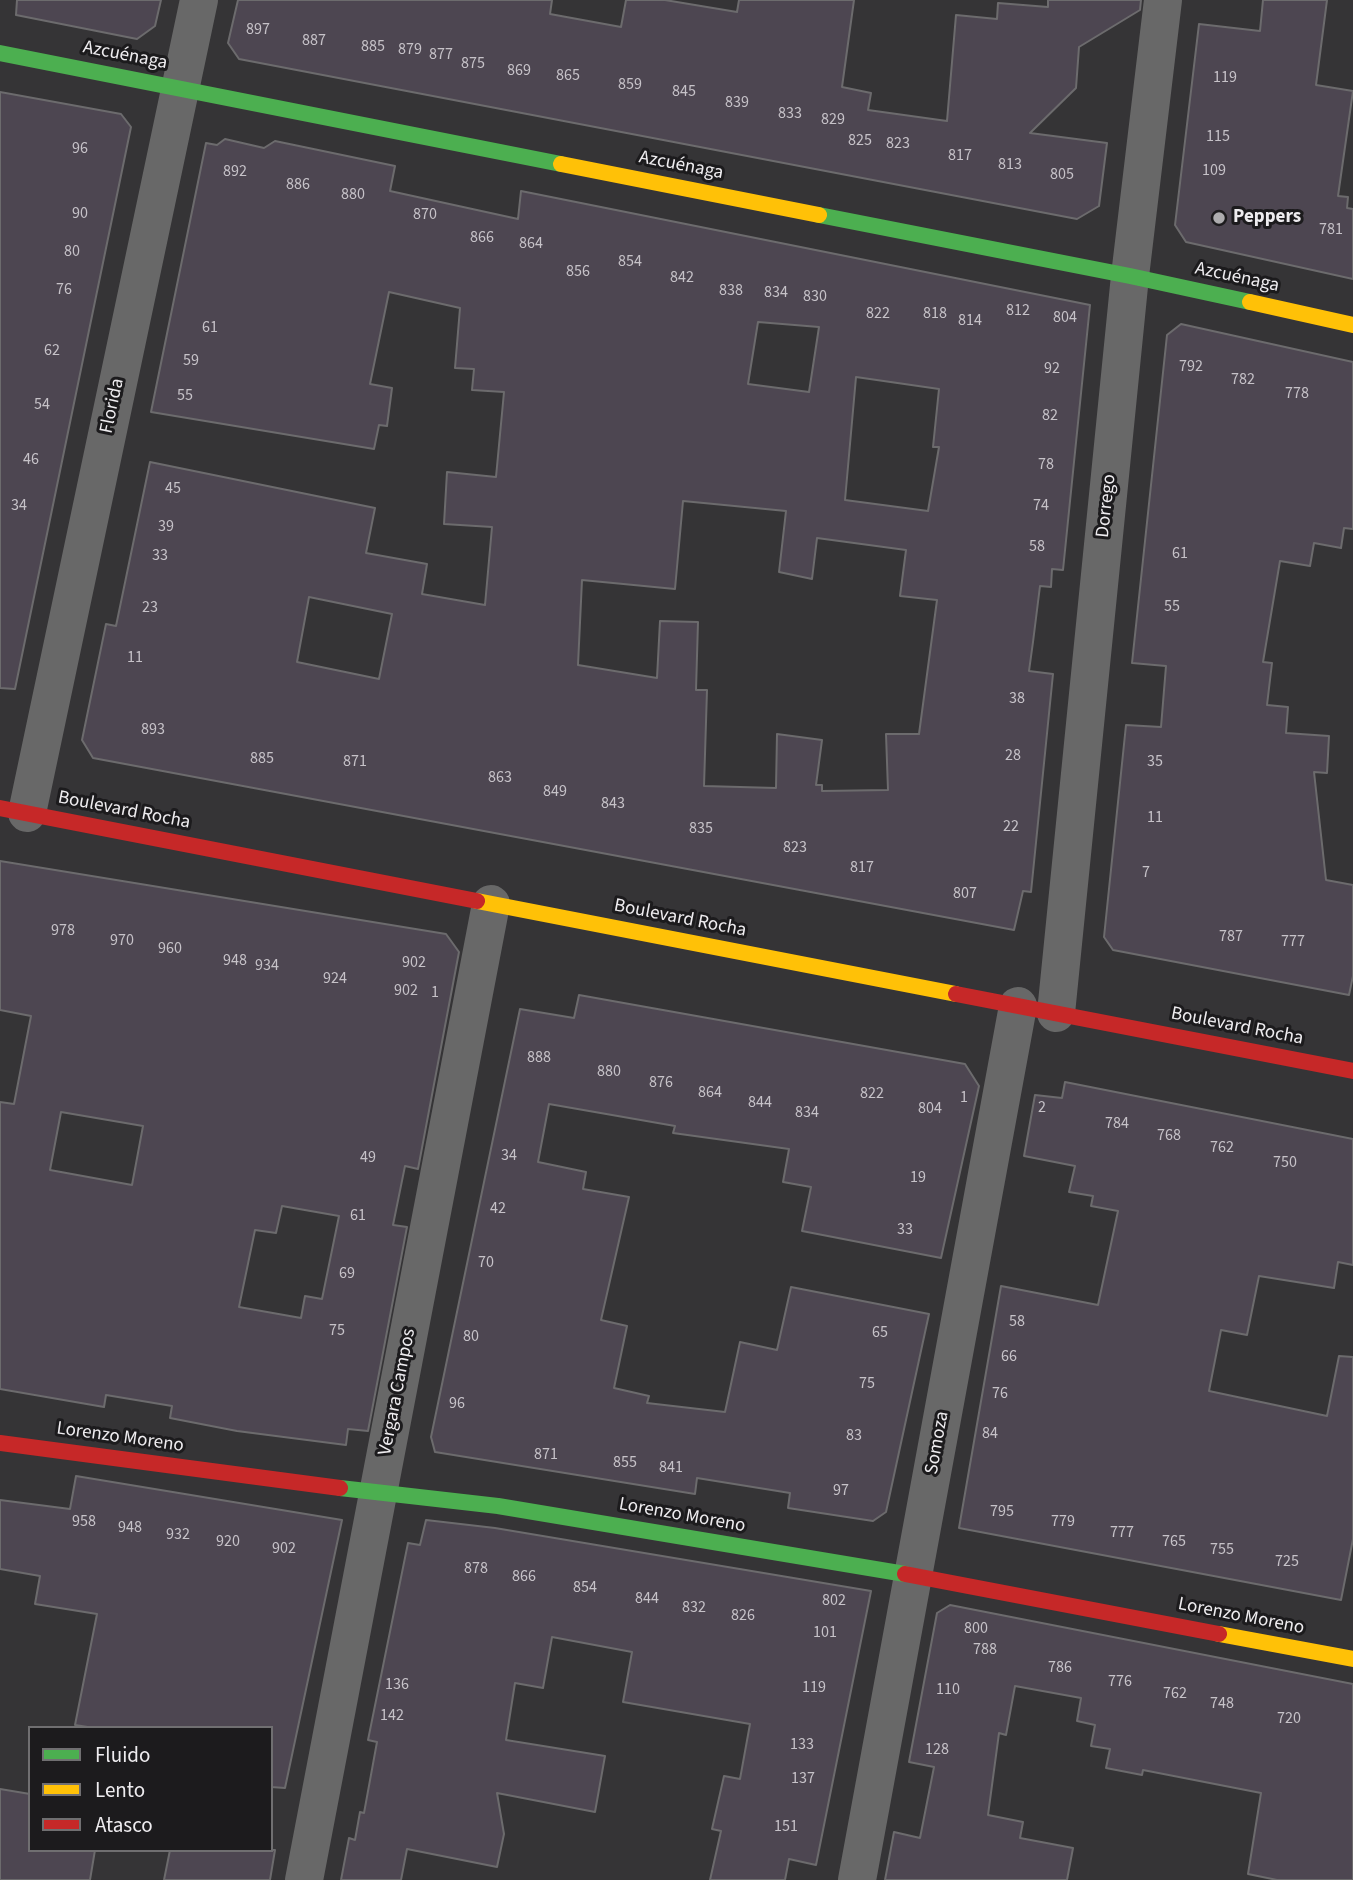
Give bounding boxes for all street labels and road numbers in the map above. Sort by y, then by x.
street label: Azcuénaga [81,37,169,75]
street label: Azcuénaga [637,147,725,185]
street label: Azcuénaga [1193,258,1281,298]
street label: Florida [96,376,130,436]
street label: Dorrego [1092,473,1122,539]
street label: Boulevard Rocha [56,787,192,835]
street label: Boulevard Rocha [612,895,748,943]
street label: Boulevard Rocha [1169,1003,1305,1051]
street label: Vergara Campos [375,1327,421,1457]
street label: Somoza [921,1410,955,1476]
street label: Lorenzo Moreno [55,1418,185,1458]
street label: Lorenzo Moreno [617,1494,747,1538]
street label: Lorenzo Moreno [1176,1594,1306,1640]

